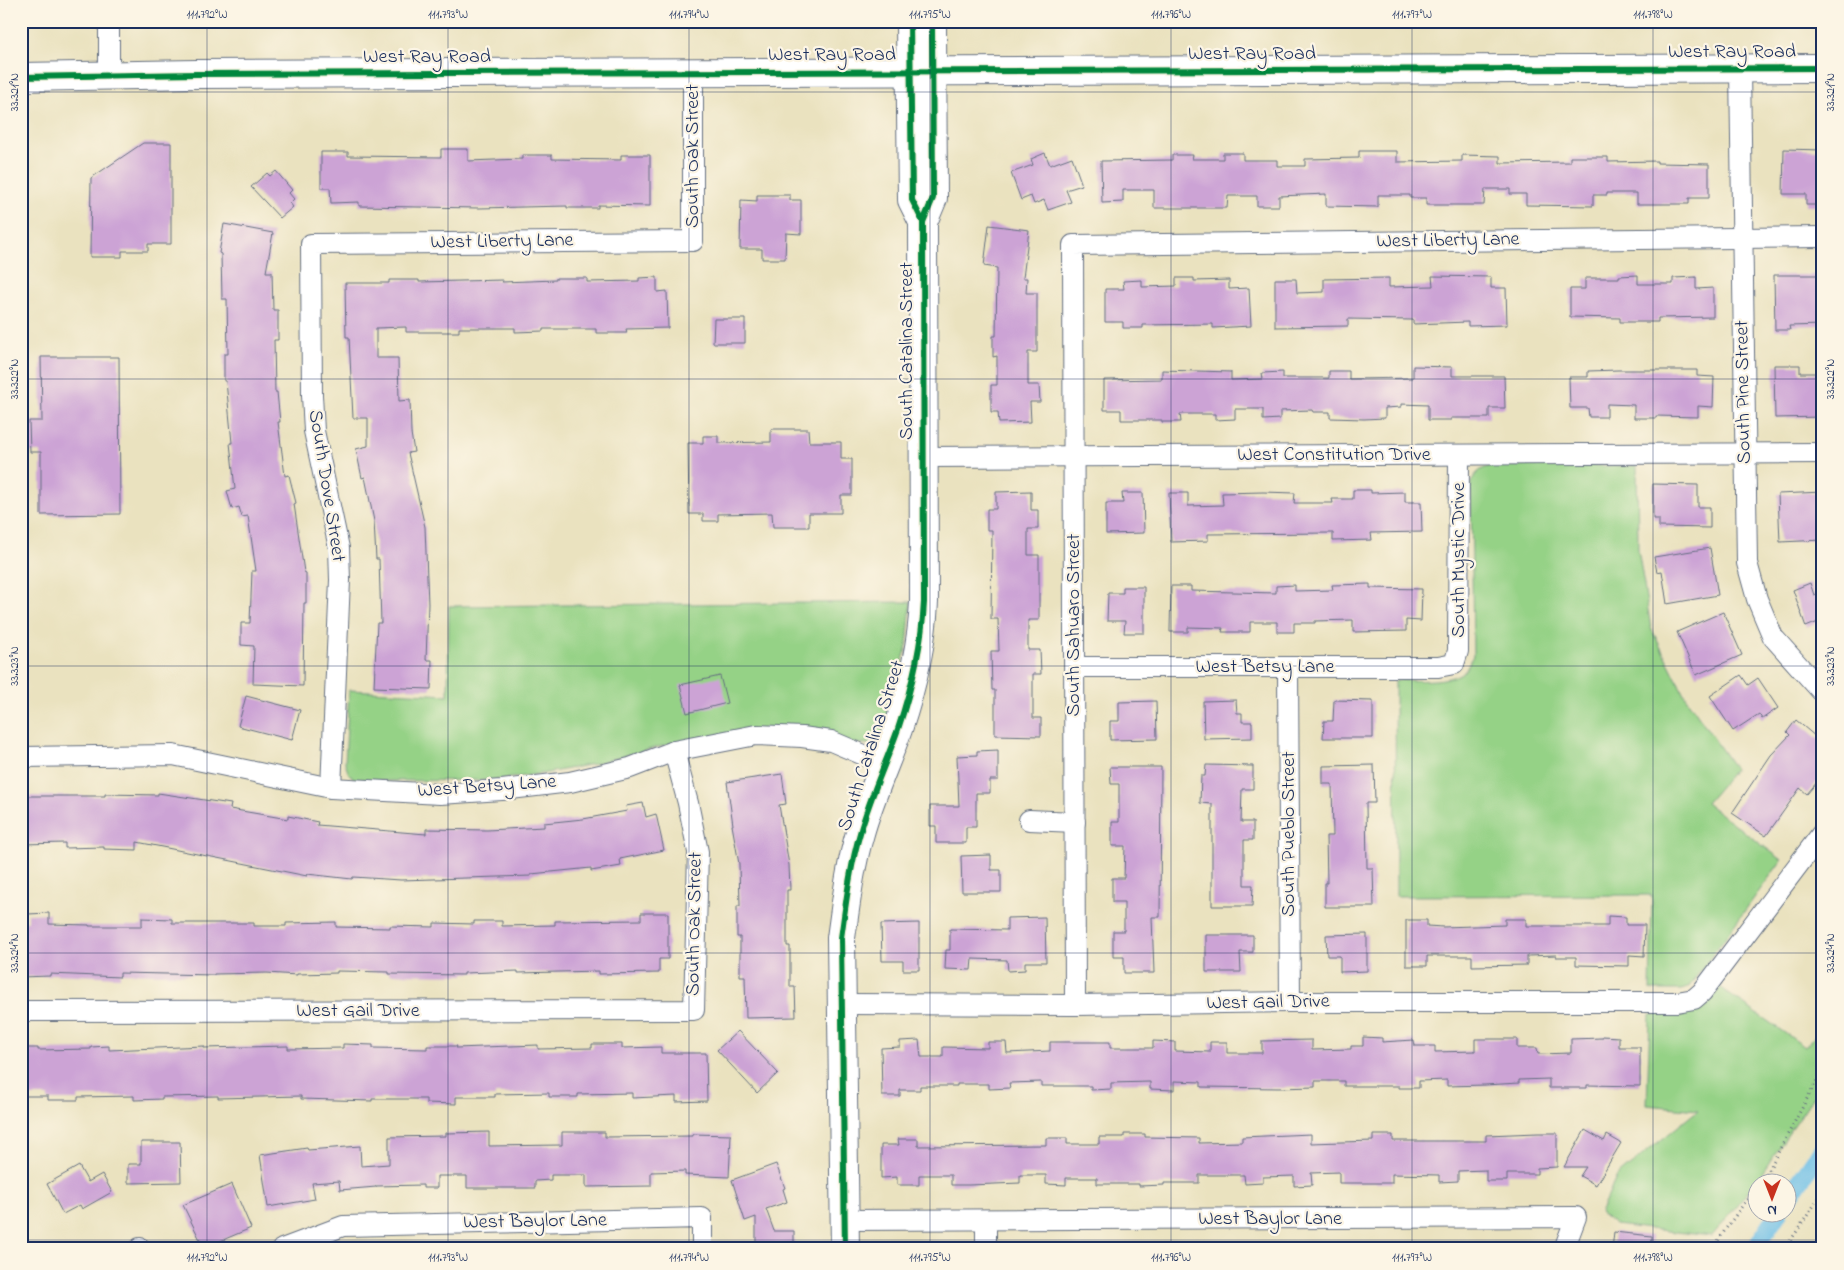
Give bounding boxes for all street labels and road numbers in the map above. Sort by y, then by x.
street label: West Ray Road [1668,38,1796,67]
street label: West Ray Road [1188,40,1316,69]
street label: West Ray Road [768,41,896,70]
street label: West Ray Road [363,43,491,72]
street label: South Oak Street [679,84,708,228]
street label: West Liberty Lane [1376,225,1520,257]
street label: West Liberty Lane [430,226,574,258]
street label: South Catalina Street [893,262,922,440]
street label: South Pine Street [1728,319,1760,464]
street label: South Dove Street [300,408,352,564]
street label: West Constitution Drive [1237,441,1431,470]
street label: South Mystic Drive [1445,482,1474,638]
street label: South Sahuaro Street [1060,533,1089,717]
street label: West Betsy Lane [1196,653,1334,682]
street label: South Catalina Street [831,657,913,835]
street label: South Pueblo Street [1275,751,1304,917]
street label: West Betsy Lane [417,768,557,806]
street label: South Oak Street [679,852,711,996]
street label: West Gail Drive [1206,987,1330,1019]
street label: West Gail Drive [296,997,420,1026]
street label: West Baylor Lane [1198,1205,1342,1234]
street label: West Baylor Lane [463,1206,607,1238]

